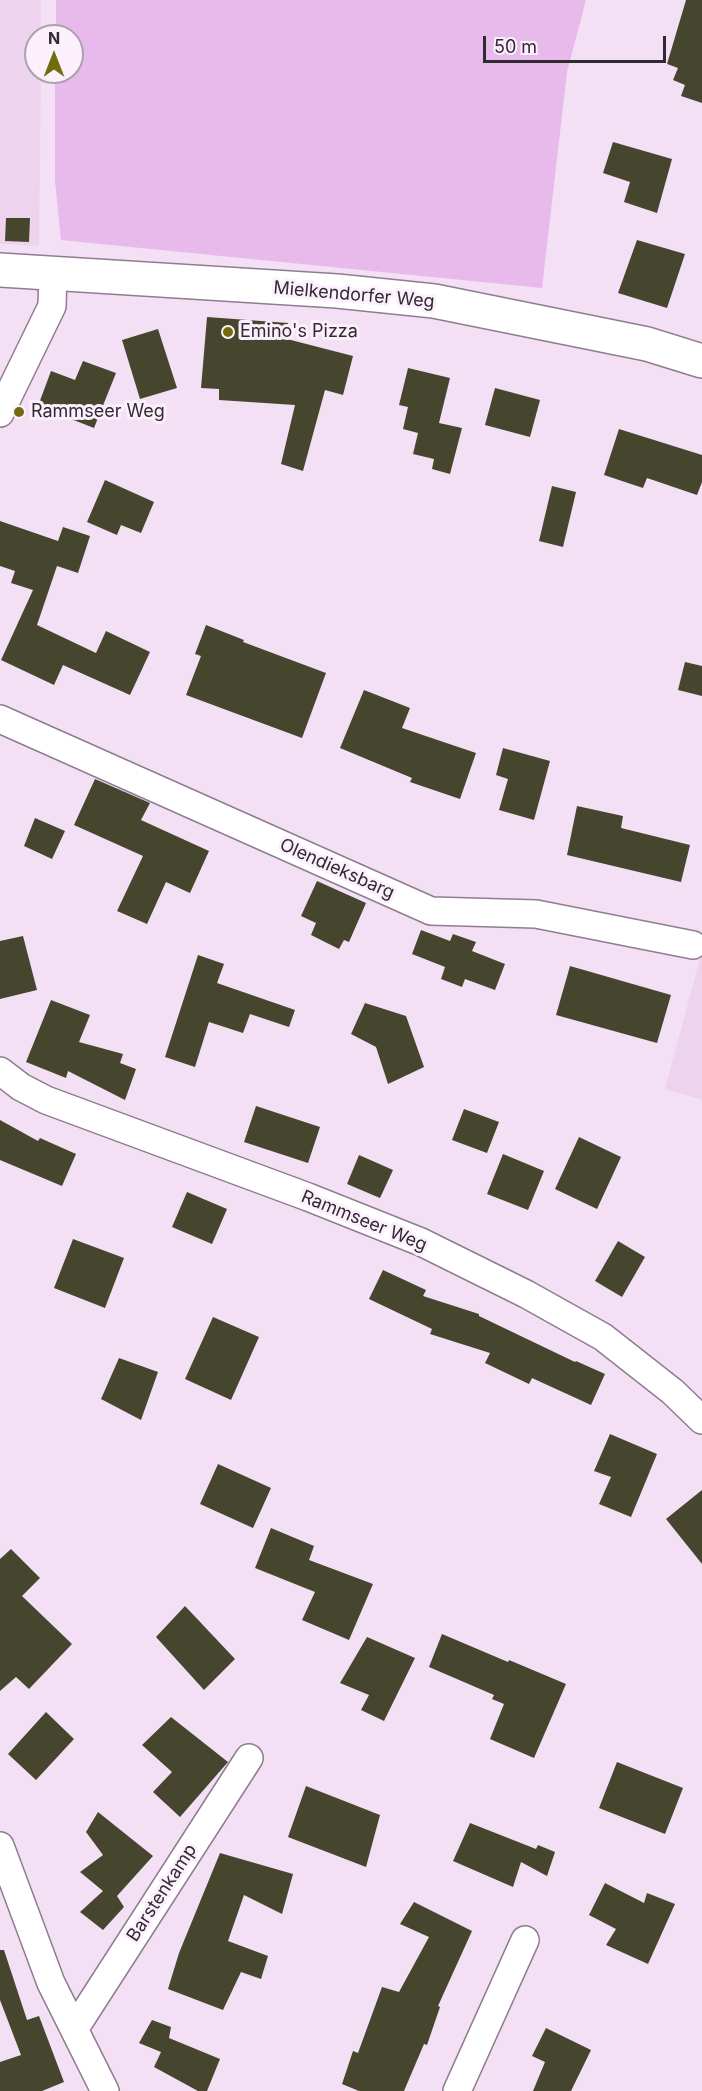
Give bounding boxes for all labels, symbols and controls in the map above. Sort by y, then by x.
north arrow [24,24,84,84]
scale bar [486,24,669,62]
text: N [48,28,60,48]
text: 50 m [494,36,537,57]
street label: Mielkendorfer Weg [272,277,436,313]
place label: Emino's Pizza [240,321,358,343]
marker: Emino's Pizza [221,325,235,339]
place label: Rammseer Weg [31,401,165,423]
marker: Rammseer Weg [12,405,26,419]
street label: Olendieksbarg [276,834,398,904]
street label: Rammseer Weg [298,1186,430,1256]
street label: Barstenkamp [123,1840,201,1946]

